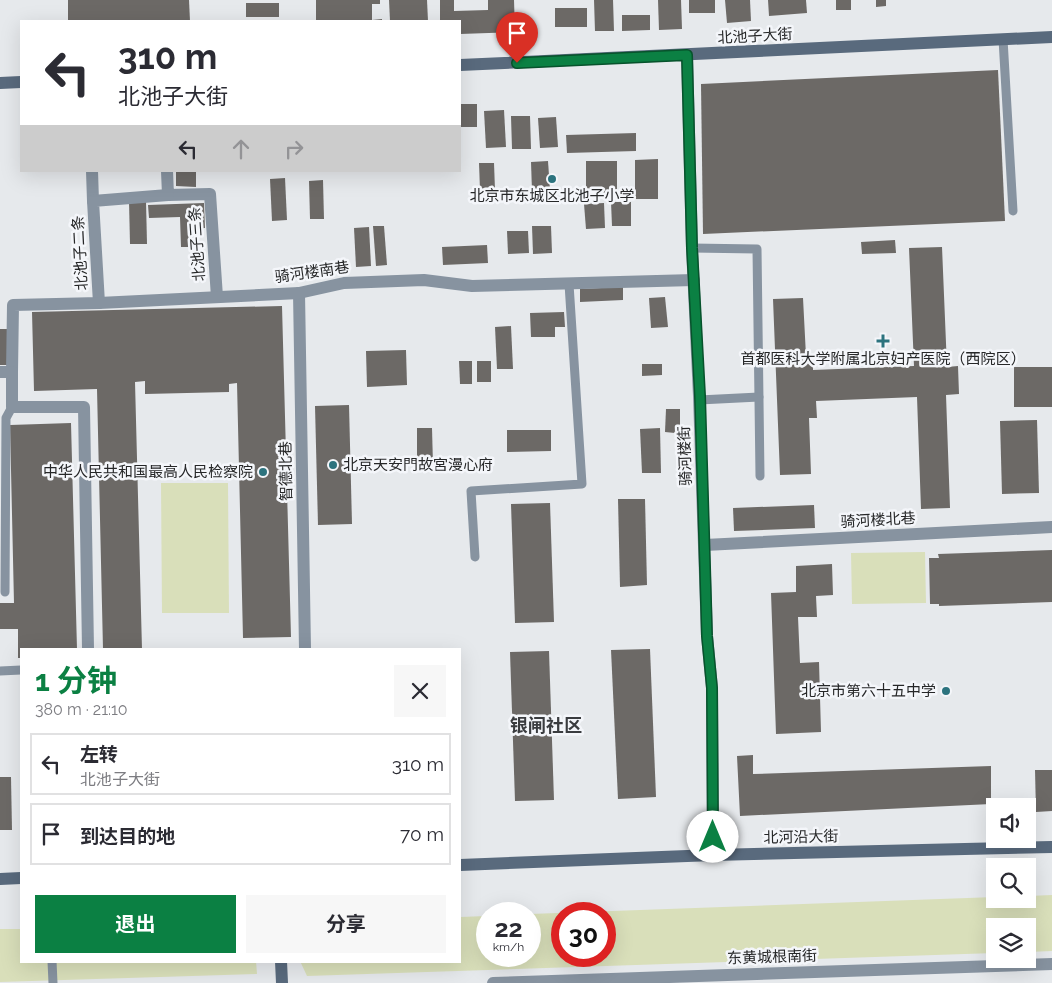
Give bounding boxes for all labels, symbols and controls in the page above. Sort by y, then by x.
pin [496,12,538,63]
icon: arrive [503,19,531,47]
street label: 北池子大街 [717,25,793,47]
text: 310 m [118,36,217,77]
icon: left [35,40,100,105]
text: 北池子大街 [118,83,228,109]
icon: left [174,135,202,163]
icon: ahead [227,135,255,163]
icon: right [280,135,308,163]
marker: 北京市东城区北池子小学 [546,173,558,185]
place label: 北京市东城区北池子小学 [469,187,635,205]
street label: 北池子三条 [185,206,209,282]
street label: 北池子二条 [69,215,91,291]
street label: 骑河楼南巷 [274,258,350,286]
marker: 首都医科大学附属北京妇产医院（西院区） [876,334,890,348]
place label: 首都医科大学附属北京妇产医院（西院区） [740,350,1026,368]
street label: 骑河楼街 [675,426,695,486]
street label: 智德北巷 [276,441,296,501]
place label: 北京天安門故宮漫心府 [343,456,493,474]
marker: 北京天安門故宮漫心府 [327,459,339,471]
place label: 中华人民共和国最高人民检察院 [43,463,253,481]
marker: 中华人民共和国最高人民检察院 [257,466,269,478]
street label: 骑河楼北巷 [840,509,916,531]
text: 1 分钟 [35,663,117,698]
button: close [394,665,446,717]
place label: 北京市第六十五中学 [801,682,936,700]
marker: 北京市第六十五中学 [940,685,952,697]
text: 380 m · 21:10 [35,700,128,719]
district label: 银闸社区 [510,715,582,736]
text: 左转 [80,743,118,765]
icon: left [37,750,65,778]
text: 310 m [392,753,444,775]
text: 北池子大街 [80,770,160,789]
map controls [986,798,1036,968]
button: sound [986,798,1036,848]
position arrow [686,810,738,862]
icon: arrive [37,820,65,848]
text: 70 m [400,823,444,845]
text: 到达目的地 [80,825,175,847]
street label: 北河沿大街 [763,827,839,847]
button: search [986,858,1036,908]
button: 退出 [35,895,236,953]
button: 分享 [246,895,446,953]
speed limit sign: 30 [551,902,616,967]
text: 22 [494,913,523,943]
button: layers [986,918,1036,968]
text: km/h [493,940,524,954]
street label: 东黄城根南街 [727,946,817,968]

